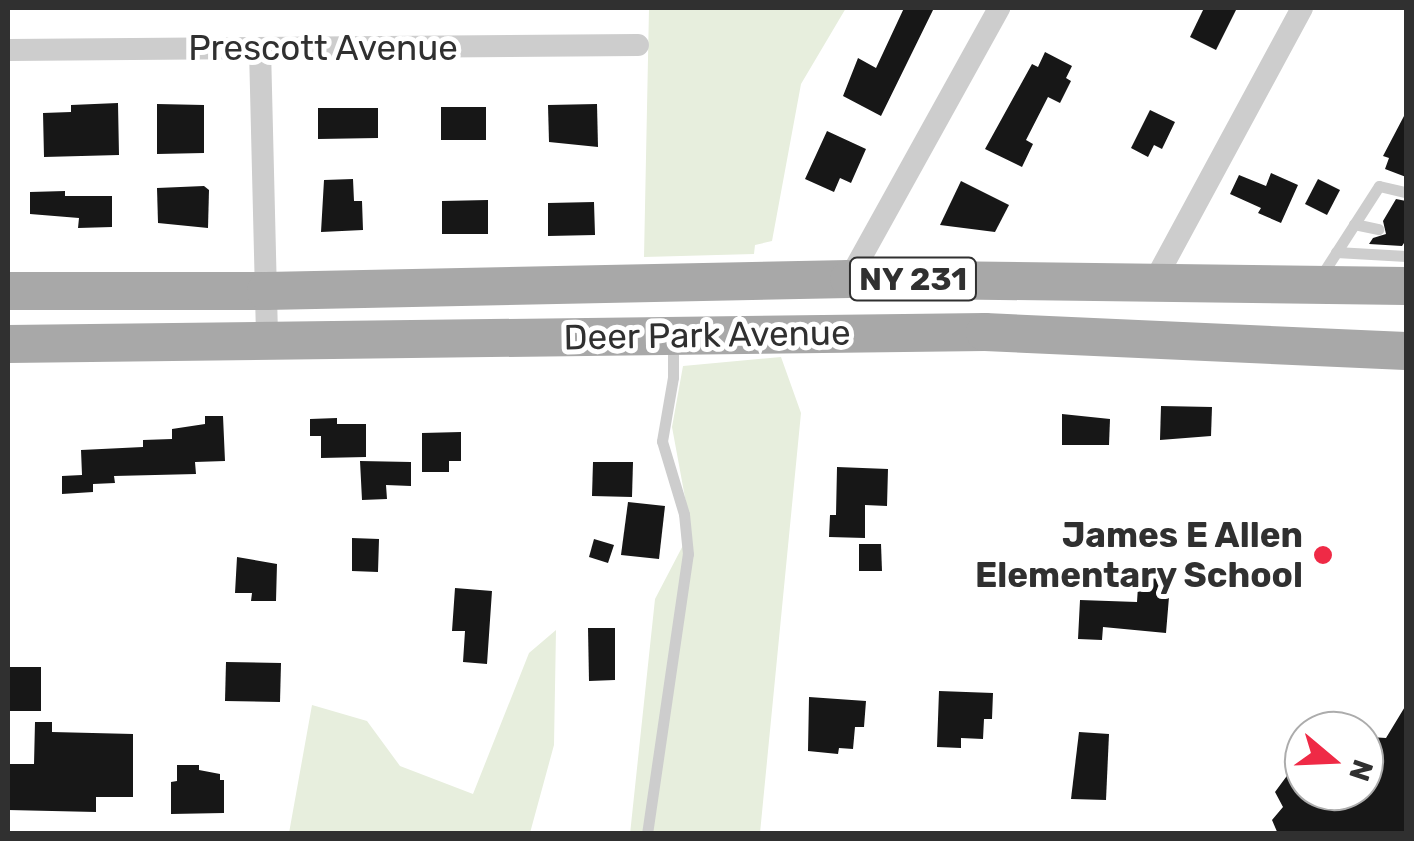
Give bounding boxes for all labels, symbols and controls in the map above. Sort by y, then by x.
street label: Prescott Avenue [188,27,458,69]
road number: NY 231 [848,252,978,306]
street label: Deer Park Avenue [562,311,852,359]
place label: James E Allen Elementary School [974,514,1303,596]
marker: James E Allen Elementary School [1312,544,1334,566]
north arrow [1284,711,1384,811]
text: N [1342,755,1380,785]

